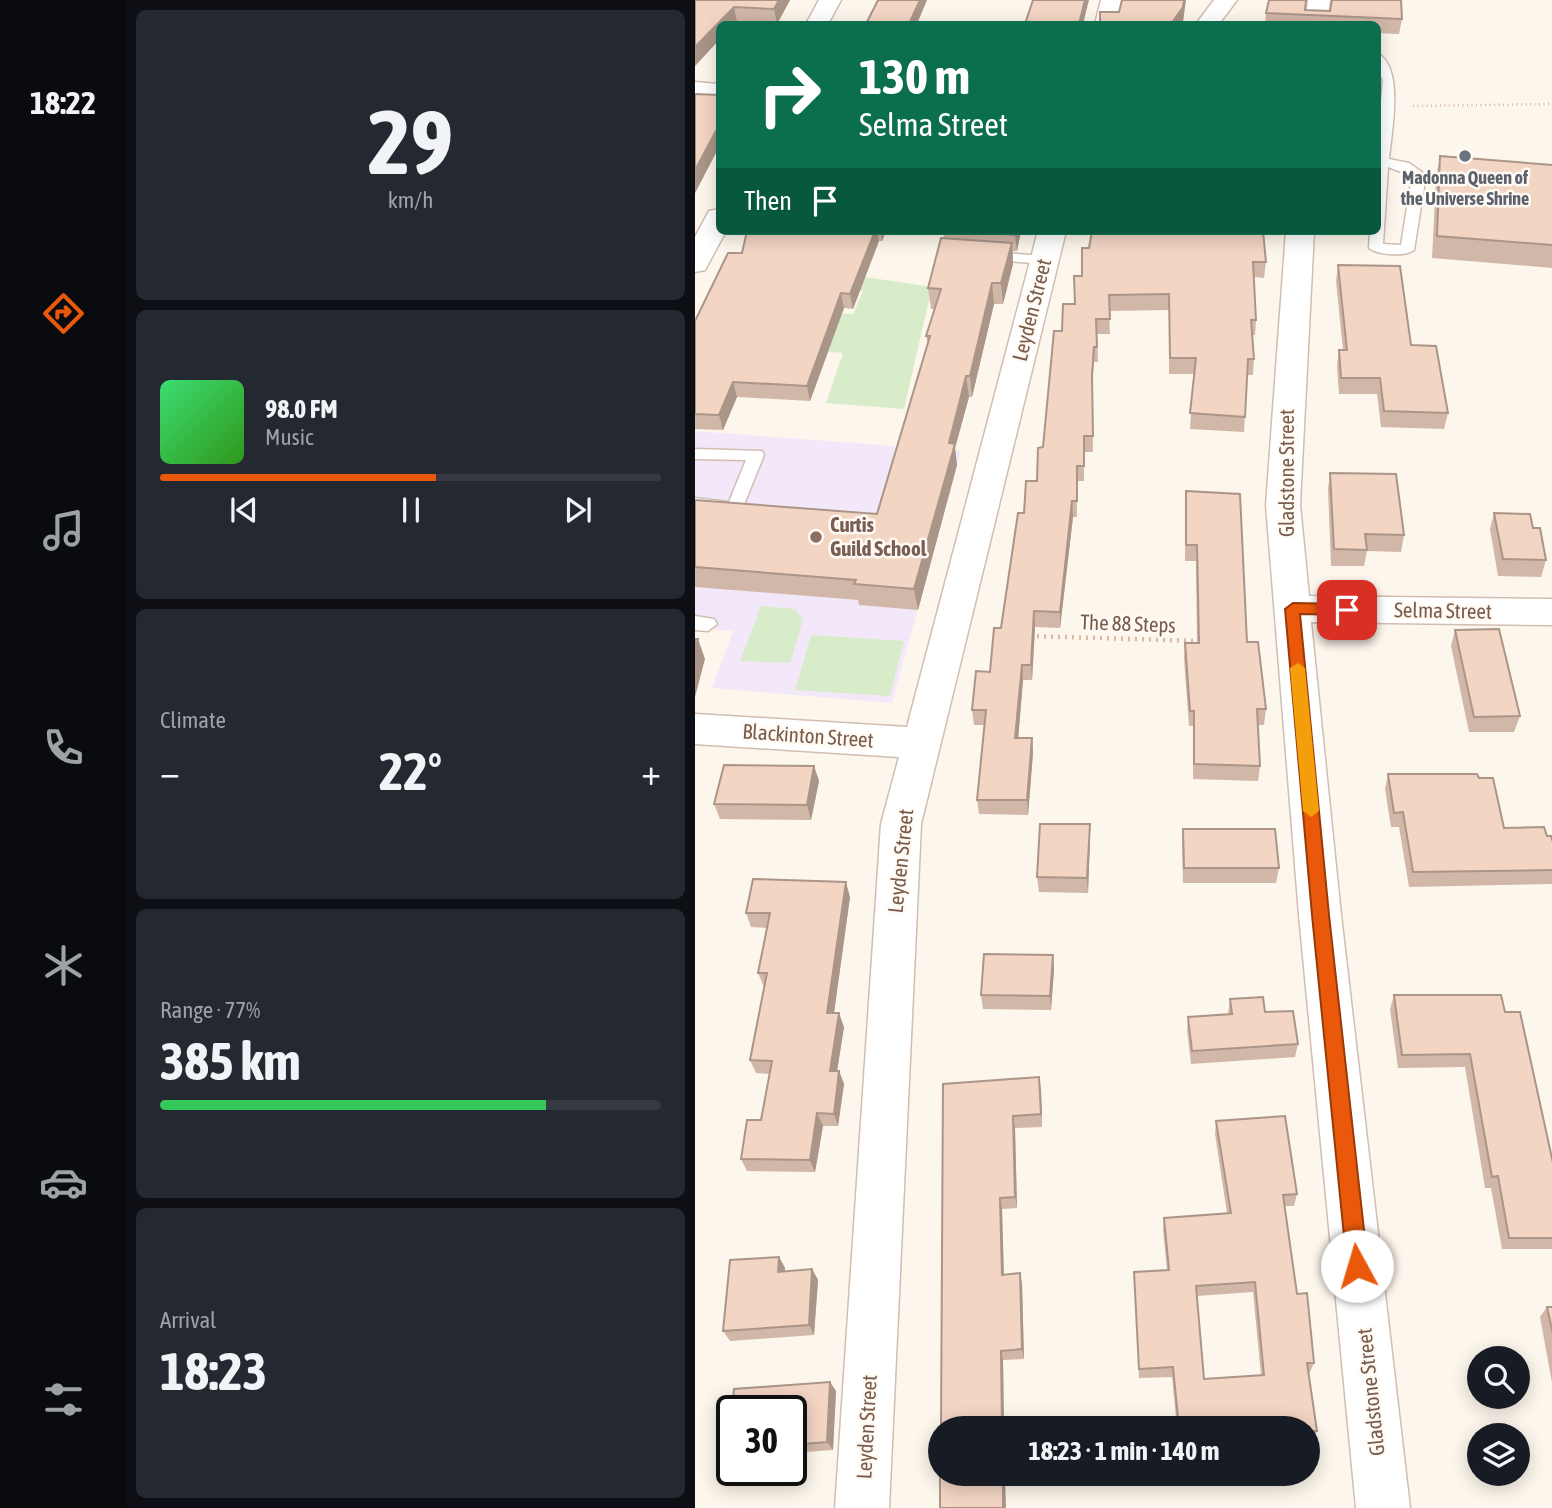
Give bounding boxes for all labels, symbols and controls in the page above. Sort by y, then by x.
text: 130 m [859,48,970,104]
icon: right [744,49,835,140]
text: 18:22 [30,84,96,121]
text: 29 [368,89,453,193]
text: Selma Street [859,106,1008,143]
marker: Madonna Queen of the Universe Shrine [1457,148,1473,164]
place label: Madonna Queen of the Universe Shrine [1400,167,1529,209]
icon: arrive [806,182,844,220]
text: Then [744,186,792,216]
text: km/h [388,187,433,213]
street label: Leyden Street [1007,256,1055,363]
icon: directions [39,289,88,338]
text: 98.0 FM [265,394,338,424]
street label: Gladstone Street [1274,409,1298,537]
text: Music [265,424,313,450]
icon: previous [225,491,263,529]
icon: pause [392,491,430,529]
icon: next [559,491,597,529]
icon: music [39,506,88,555]
place label: Curtis Guild School [830,512,927,560]
marker: Curtis Guild School [808,529,824,545]
pin [1317,580,1377,640]
icon: arrive [1328,591,1366,629]
street label: Selma Street [1394,597,1492,623]
street label: The 88 Steps [1080,609,1176,637]
text: Climate [160,707,226,733]
street label: Blackinton Street [742,718,875,752]
icon: phone [39,723,88,772]
text: 22° [379,741,442,801]
text: − [160,750,180,793]
text: + [641,750,661,793]
street label: Leyden Street [883,808,917,914]
icon: climate [39,941,88,990]
text: Range · 77% [160,997,260,1023]
text: 385 km [160,1031,301,1091]
icon: car [39,1158,88,1207]
position arrow [1320,1229,1394,1303]
text: Arrival [160,1307,216,1333]
street label: Gladstone Street [1351,1327,1389,1457]
text: 18:23 [160,1341,267,1401]
map controls [1467,1346,1530,1486]
button: search [1467,1346,1530,1409]
street label: Leyden Street [851,1374,881,1480]
icon: filters [39,1375,88,1424]
speed limit sign: 30 [716,1395,807,1486]
button: layers [1467,1423,1530,1486]
text: 18:23 · 1 min · 140 m [1029,1436,1219,1466]

